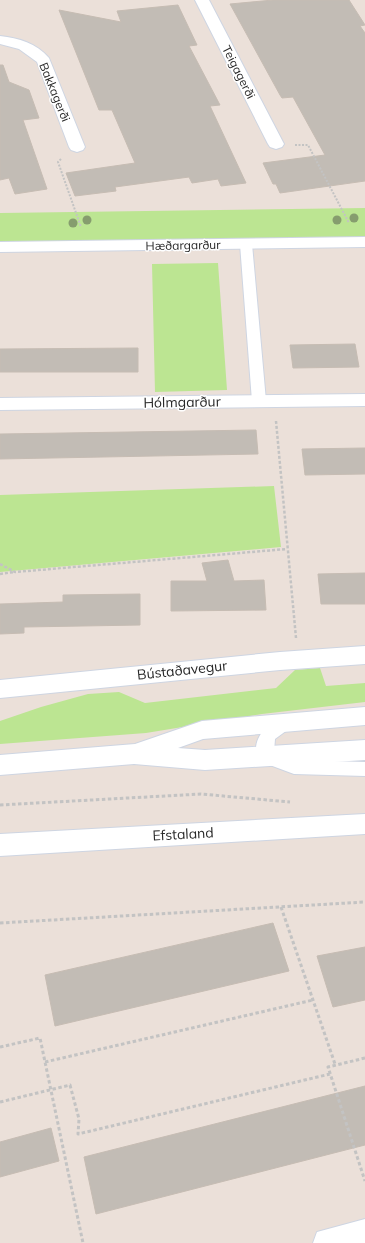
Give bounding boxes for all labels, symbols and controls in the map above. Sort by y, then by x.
street label: Teigagerði [219,43,259,101]
street label: Bakkagerði [36,60,74,124]
street label: Hæðargarður [145,237,221,253]
street label: Hólmgarður [143,392,222,412]
street label: Bústaðavegur [136,656,229,684]
street label: Efstaland [152,823,214,845]

